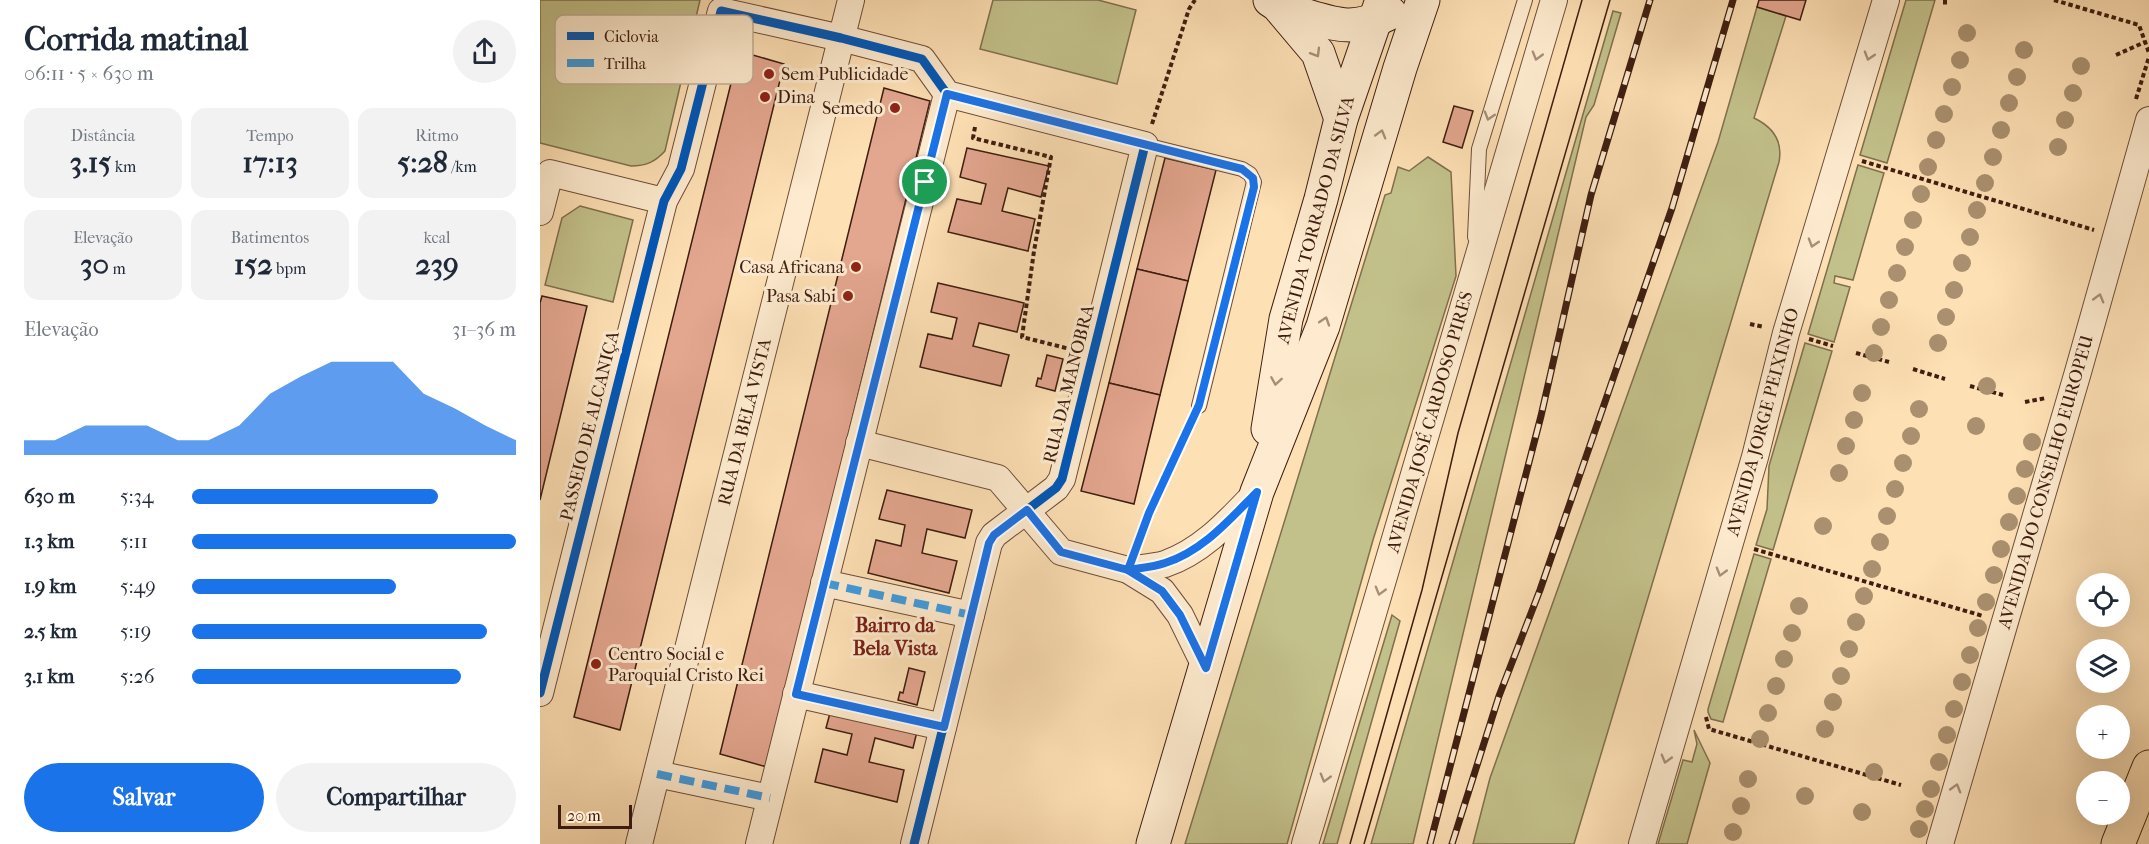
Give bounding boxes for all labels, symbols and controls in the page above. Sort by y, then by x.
legend [555,15,753,84]
text: Corrida matinal [24,20,248,59]
button: share [453,20,516,83]
text: Ciclovia [604,27,659,46]
one-way arrow [1309,47,1320,57]
one-way arrow [1532,50,1544,61]
one-way arrow [1864,50,1876,61]
text: Trilha [604,54,647,73]
text: 06:11 · 5 × 630 m [24,62,154,85]
place label: Sem Publicidade [781,64,908,85]
marker: Sem Publicidade [762,67,776,81]
place label: Dina [777,87,816,108]
marker: Dina [758,90,772,104]
street label: AVENIDA TORRADO DA SILVA [1273,94,1359,347]
place label: Semedo [822,98,883,119]
marker: Semedo [888,101,902,115]
one-way arrow [1484,110,1496,121]
text: Distância [71,126,135,145]
text: Tempo [246,126,294,145]
text: Ritmo [415,126,459,145]
one-way arrow [1374,129,1386,140]
text: 3.15 [70,145,111,180]
text: 17:13 [242,145,298,180]
text: 5:28 [397,145,448,180]
pin [899,156,950,207]
text: km [111,157,136,176]
text: /km [448,157,477,176]
icon: arrive [908,165,941,198]
text: Elevação [73,228,133,247]
text: Batimentos [231,228,309,247]
text: kcal [424,228,450,247]
one-way arrow [1808,237,1820,248]
text: 30 [80,247,109,282]
text: 152 [234,247,273,282]
text: 239 [415,247,459,282]
place label: Casa Africana [739,257,845,278]
text: m [109,259,126,278]
text: bpm [273,259,306,278]
marker: Casa Africana [849,260,863,274]
place label: Pasa Sabi [766,286,837,307]
marker: Pasa Sabi [841,289,855,303]
street label: AVENIDA JOSÉ CARDOSO PIRES [1381,289,1477,556]
one-way arrow [2092,293,2104,304]
street label: RUA DA MANOBRA [1039,302,1099,465]
street label: AVENIDA JORGE PEIXINHO [1722,306,1804,539]
one-way arrow [1318,316,1330,327]
text: Elevação [24,318,99,341]
text: 31–36 m [452,318,516,341]
street label: PASSEIO DE ALCANIÇA [556,328,625,524]
street label: AVENIDA DO CONSELHO EUROPEU [1994,333,2098,632]
street label: RUA DA BELA VISTA [714,336,776,508]
one-way arrow [1270,376,1282,386]
text: 630 m [24,485,75,508]
text: 5:34 [120,485,154,508]
text: 1.3 km [24,530,74,553]
text: 5:11 [120,530,148,553]
one-way arrow [1716,566,1728,577]
map controls [2076,573,2130,825]
button: locate [2076,573,2130,627]
text: 1.9 km [24,575,76,598]
text: 5:49 [120,575,156,598]
one-way arrow [1375,585,1387,596]
district label: Bairro da Bela Vista [853,614,938,660]
text: 2.5 km [24,620,77,643]
text: 5:19 [120,620,151,643]
button: layers [2076,639,2130,693]
place label: Centro Social e Paroquial Cristo Rei [608,644,764,686]
marker: Centro Social e Paroquial Cristo Rei [589,657,603,671]
text: 3.1 km [24,665,74,688]
text: 5:26 [120,665,155,688]
button: + [2076,705,2130,759]
one-way arrow [1661,753,1673,764]
button: Salvar [24,763,264,832]
button: Compartilhar [276,763,516,832]
button: − [2076,771,2130,825]
one-way arrow [1320,772,1332,783]
one-way arrow [1949,783,1962,793]
scale bar [558,802,632,830]
text: 20 m [567,806,601,825]

